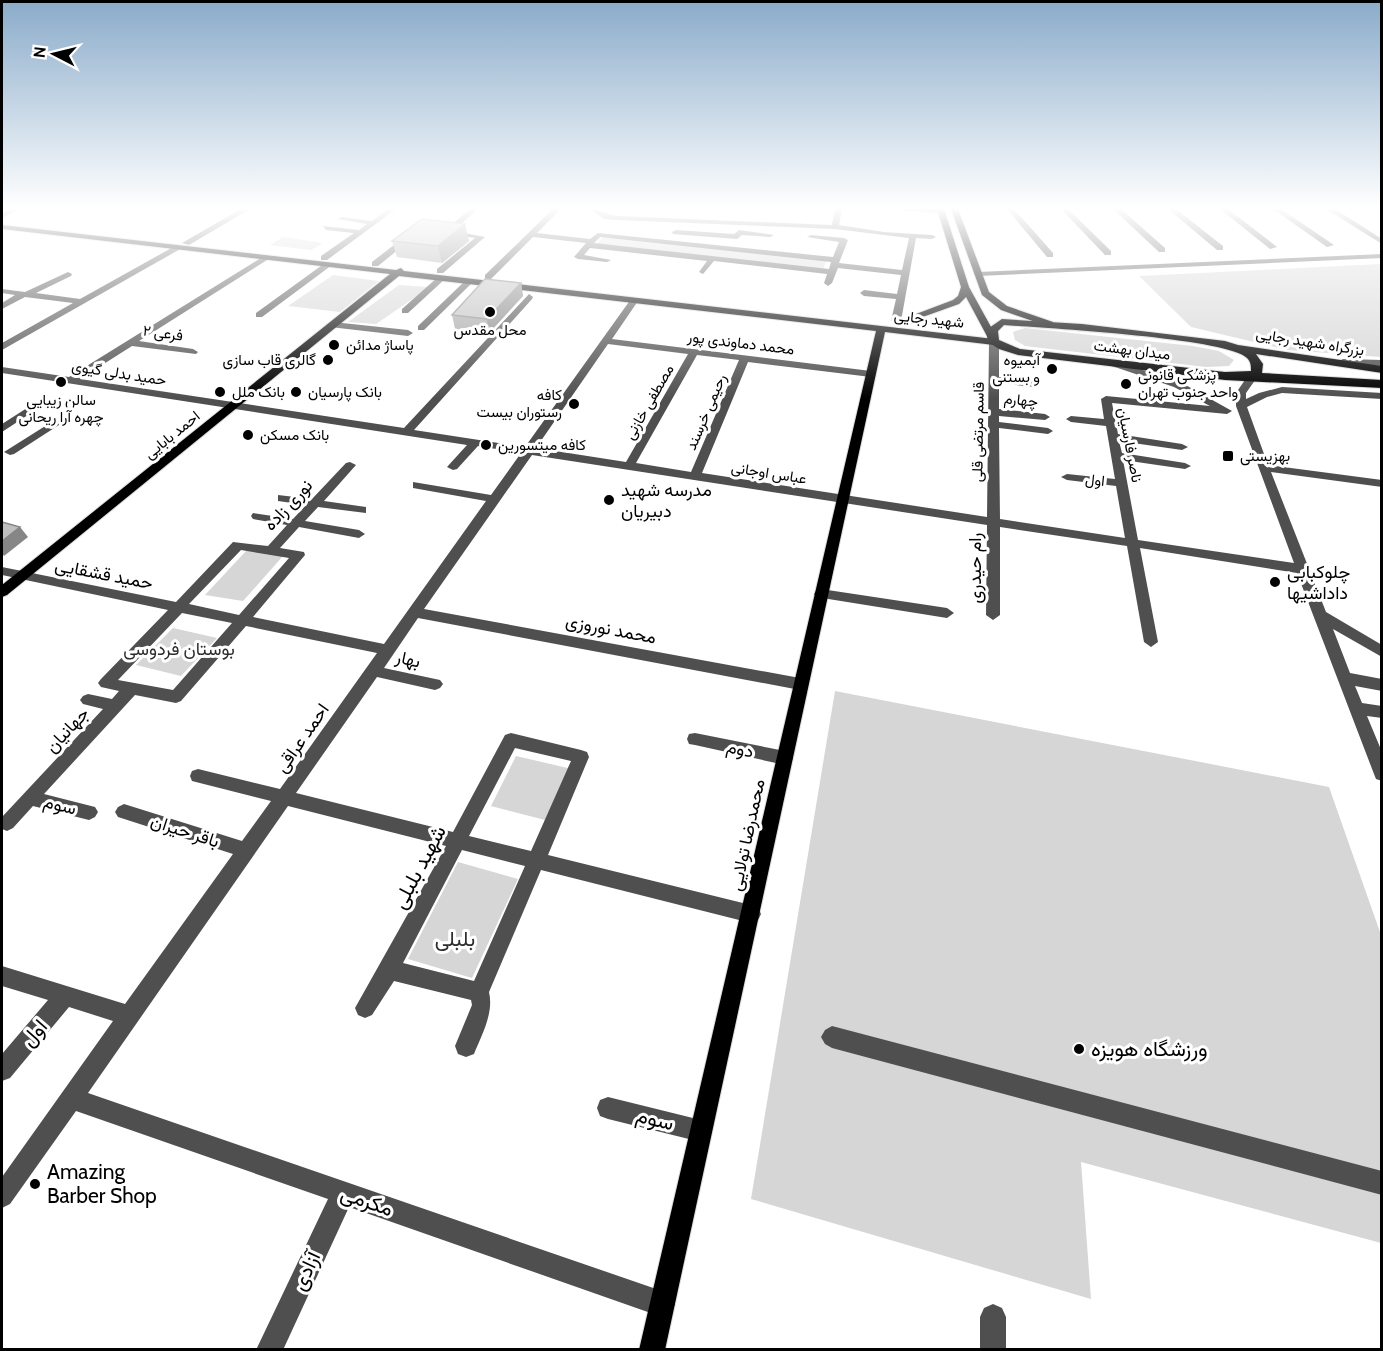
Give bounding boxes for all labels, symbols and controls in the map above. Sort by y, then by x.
north arrow [24,24,84,84]
text: N [29,45,50,59]
marker: محل مقدس [483,305,497,319]
street label: شهید رجایی [893,306,965,333]
street label: فرعی ۲ [142,321,184,346]
place label: محل مقدس [454,321,526,340]
street label: بزرگراه شهید رجایی [1254,325,1365,360]
street label: محمد دماوندی پور [685,327,795,359]
place label: پاساژ مدائن [346,336,414,355]
street label: میدان بهشت [1093,336,1171,364]
marker: پاساژ مدائن [327,338,341,352]
place label: گالری قاب سازی [223,351,316,370]
place label: آبمیوه و بستنی [992,351,1042,387]
marker: گالری قاب سازی [321,353,335,367]
street label: حمید بدلی گیوی [70,357,168,390]
street label: مصطفی خازنی [620,361,679,443]
marker: آبمیوه و بستنی [1045,362,1059,376]
place label: پزشکی قانونی واحد جنوب تهران [1138,366,1238,401]
street label: رحیمی خرسند [682,371,731,453]
marker: سالن زیبایی چهره آرا ریحانی [54,375,68,389]
marker: پزشکی قانونی واحد جنوب تهران [1119,377,1133,391]
street label: قاسم مرتضی قلی [968,382,989,482]
place label: بانک ملل [232,383,285,401]
place label: بانک پارسیان [308,383,382,402]
marker: بانک ملل [213,385,227,399]
marker: بانک پارسیان [289,385,303,399]
place label: کافه رستوران بیست [477,386,562,421]
street label: چهارم [1003,389,1039,412]
place label: سالن زیبایی چهره آرا ریحانی [19,391,103,427]
marker: کافه رستوران بیست [567,397,581,411]
street label: ناصر فارسیان [1114,406,1146,484]
street label: احمد بابایی [140,407,204,464]
place label: بانک مسکن [260,426,329,445]
marker: بانک مسکن [241,428,255,442]
place label: کافه میتسورین [498,436,586,455]
marker: کافه میتسورین [479,438,493,452]
place label: بهزیستی [1240,447,1290,466]
marker: بهزیستی [1221,449,1235,463]
street label: عباس اوجانی [730,458,808,489]
street label: اول [1084,470,1106,490]
street label: نوری زاده [259,475,317,535]
place label: مدرسه شهید دبیریان [621,479,712,522]
marker: مدرسه شهید دبیریان [602,493,616,507]
street label: رام حیدری [964,533,987,603]
street label: حمید قشقایی [53,554,155,594]
place label: چلوکبابی داداشیها [1287,561,1350,604]
marker: چلوکبابی داداشیها [1268,575,1282,589]
street label: محمد نوروزی [564,609,658,649]
park label: بوستان فردوسی [123,638,235,660]
street label: بهار [392,645,423,672]
street label: احمد عراقی [270,699,334,777]
street label: جهانیان [40,703,94,757]
street label: دوم [724,735,756,764]
street label: محمدرضا تولایی [724,777,770,893]
street label: سوم [41,790,79,821]
street label: باقر حیران [148,810,222,852]
street label: شهید بلبلی [386,821,452,913]
park label: بلبلی [435,926,475,951]
street label: اول [15,1014,53,1052]
place label: ورزشگاه هویزه [1091,1036,1207,1062]
marker: ورزشگاه هویزه [1072,1042,1086,1056]
street label: سوم [633,1102,677,1137]
place label: Amazing Barber Shop [47,1159,157,1208]
marker: Amazing Barber Shop [28,1177,42,1191]
street label: مکرمی [337,1180,397,1222]
street label: آزادی [286,1245,327,1295]

